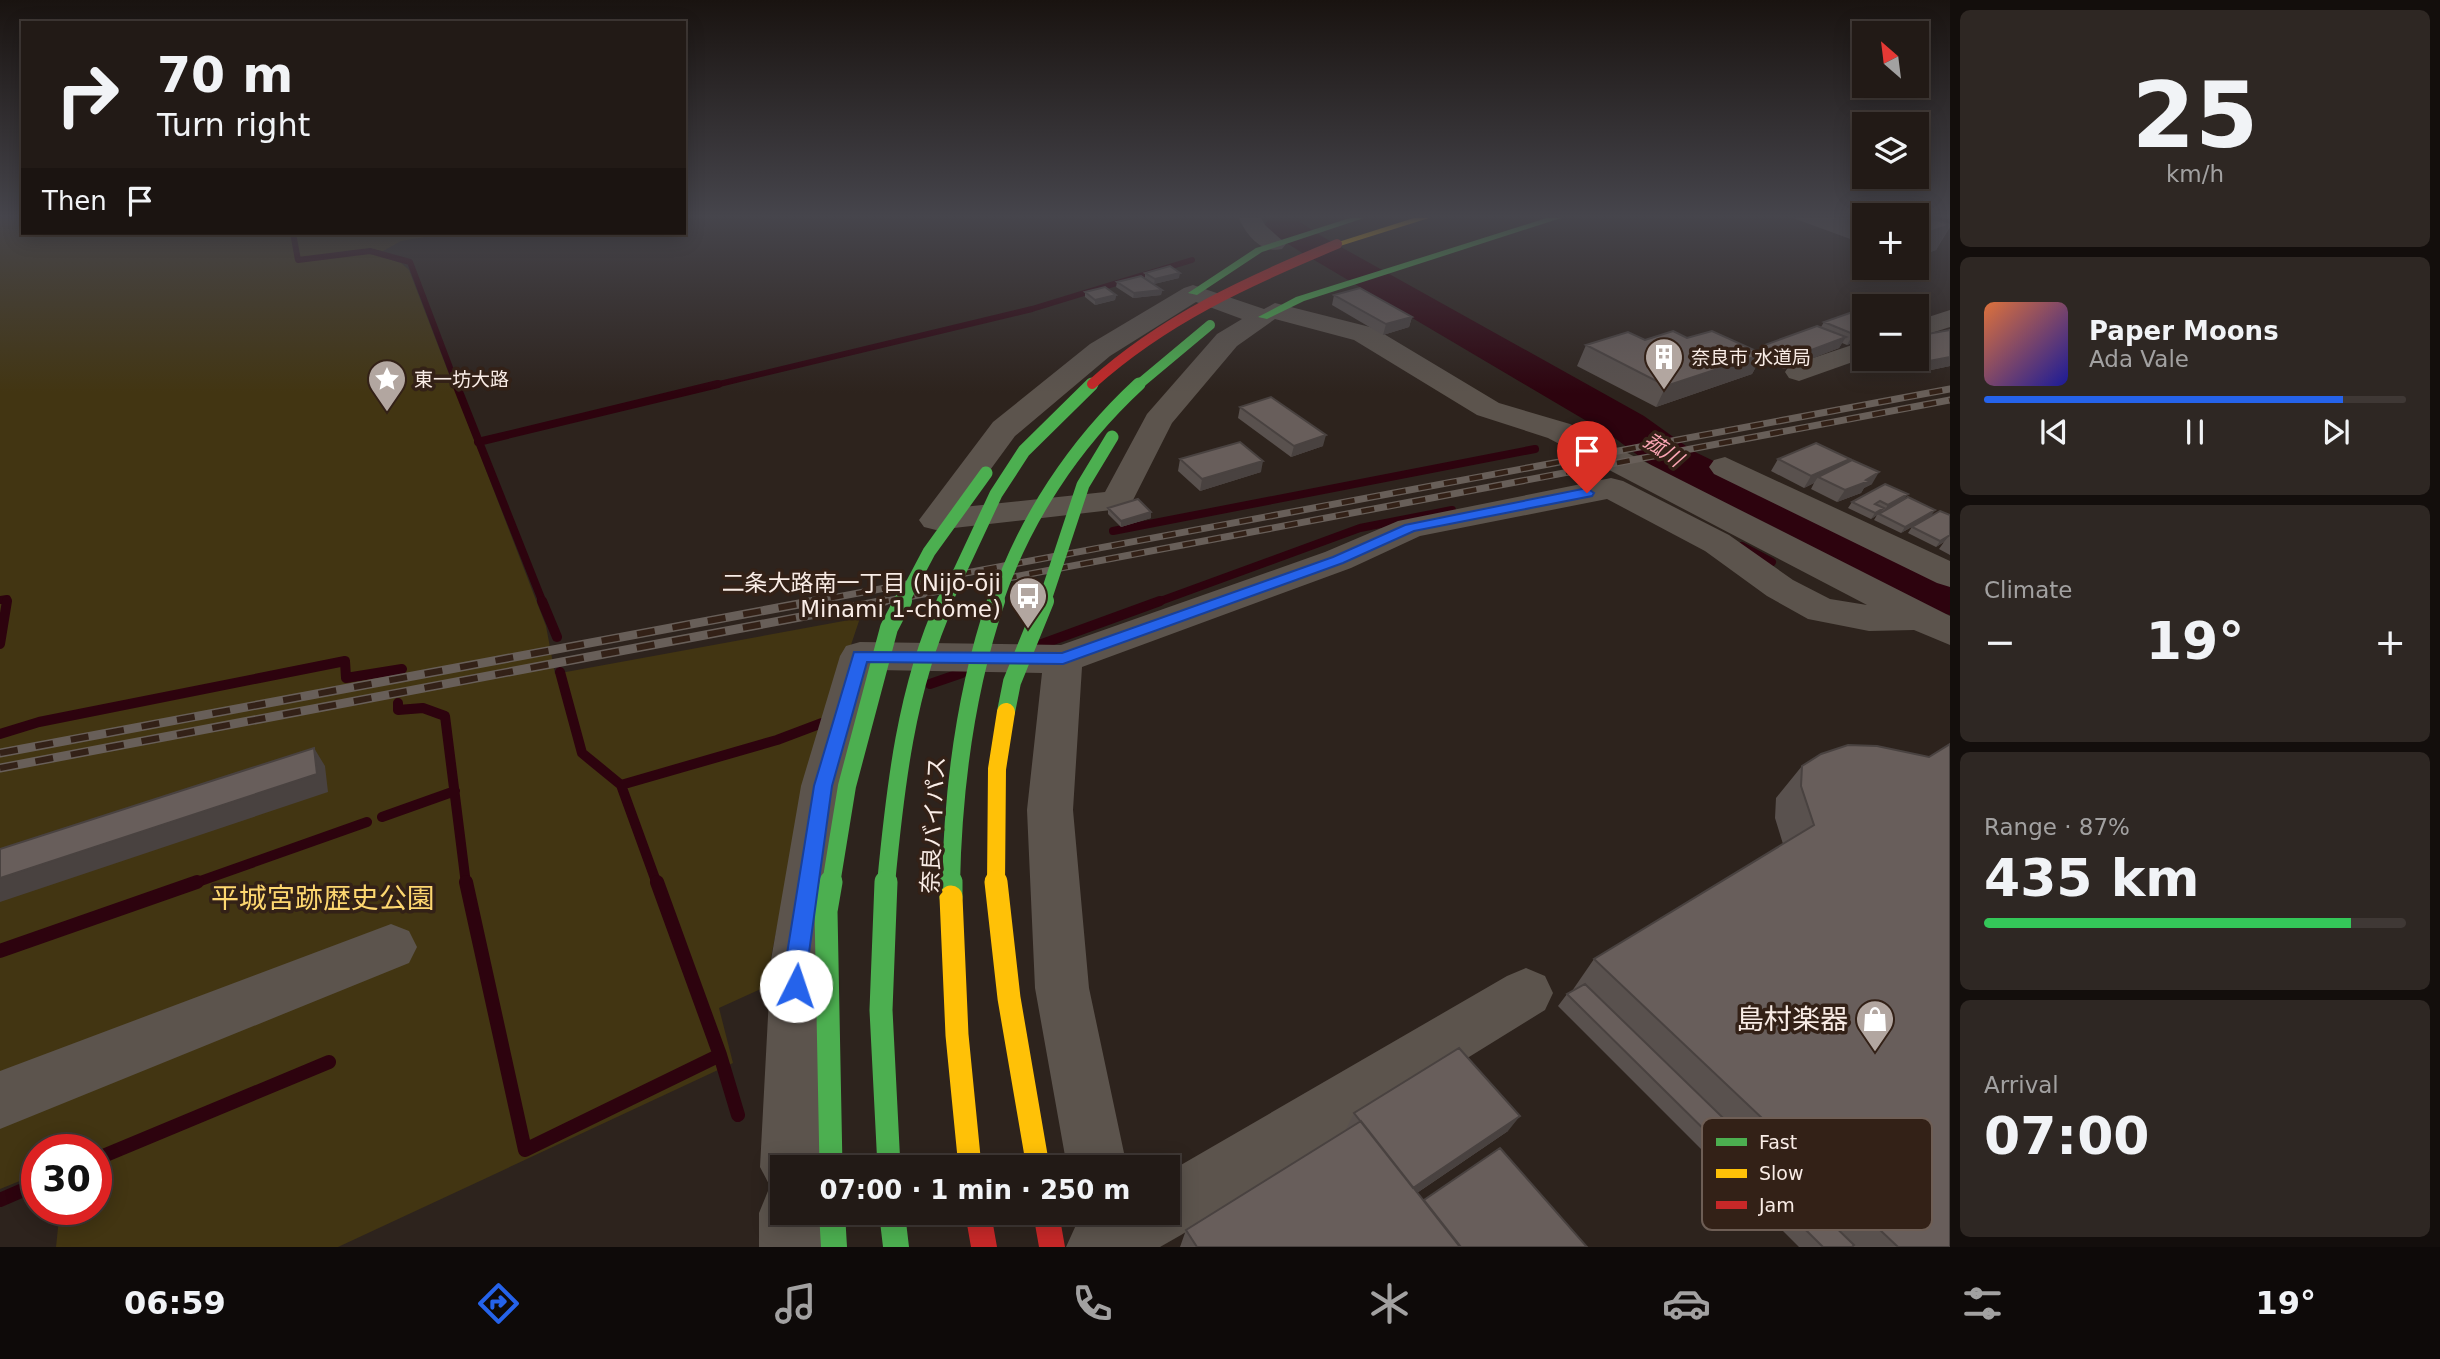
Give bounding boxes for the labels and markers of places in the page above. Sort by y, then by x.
building icon: 奈良市 水道局 [1643,336,1685,391]
place label: 奈良市 水道局 [1691,346,1811,368]
place icon: 東一坊大路 [366,358,408,413]
place label: 東一坊大路 [414,368,509,390]
pin [1557,421,1617,493]
place label: 二条大路南一丁目 (Nijō-ōji Minami 1-chōme) [722,570,1001,622]
bus stop icon: 二条大路南一丁目 (Nijō-ōji Minami 1-chōme) [1007,575,1049,630]
shop icon: 島村楽器 [1854,998,1896,1053]
place label: 島村楽器 [1736,1003,1848,1036]

